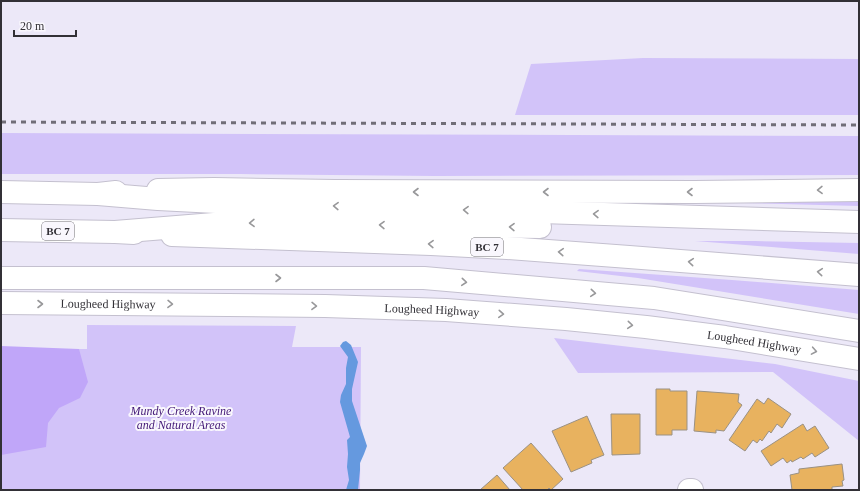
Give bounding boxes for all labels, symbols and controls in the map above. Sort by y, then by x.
scale bar [14,12,76,38]
text: 20 m [20,19,45,33]
one-way arrow [817,186,823,194]
one-way arrow [413,188,419,196]
one-way arrow [543,188,549,196]
one-way arrow [687,188,693,196]
one-way arrow [333,202,339,210]
one-way arrow [463,206,469,214]
one-way arrow [593,210,599,218]
one-way arrow [249,219,255,227]
one-way arrow [379,221,385,229]
road number: BC 7 [42,222,74,240]
one-way arrow [509,223,515,231]
road number: BC 7 [471,238,503,256]
one-way arrow [428,240,434,249]
one-way arrow [558,247,564,256]
one-way arrow [688,257,694,266]
one-way arrow [817,268,823,277]
one-way arrow [275,274,281,282]
one-way arrow [461,277,467,286]
one-way arrow [590,288,596,297]
street label: Lougheed Highway [60,297,156,311]
one-way arrow [37,300,43,308]
one-way arrow [167,300,173,308]
street label: Lougheed Highway [384,301,480,319]
one-way arrow [311,302,317,310]
one-way arrow [498,310,504,319]
one-way arrow [627,321,633,330]
street label: Lougheed Highway [706,328,802,356]
one-way arrow [811,346,817,355]
park label: Mundy Creek Ravine and Natural Areas [130,404,232,432]

